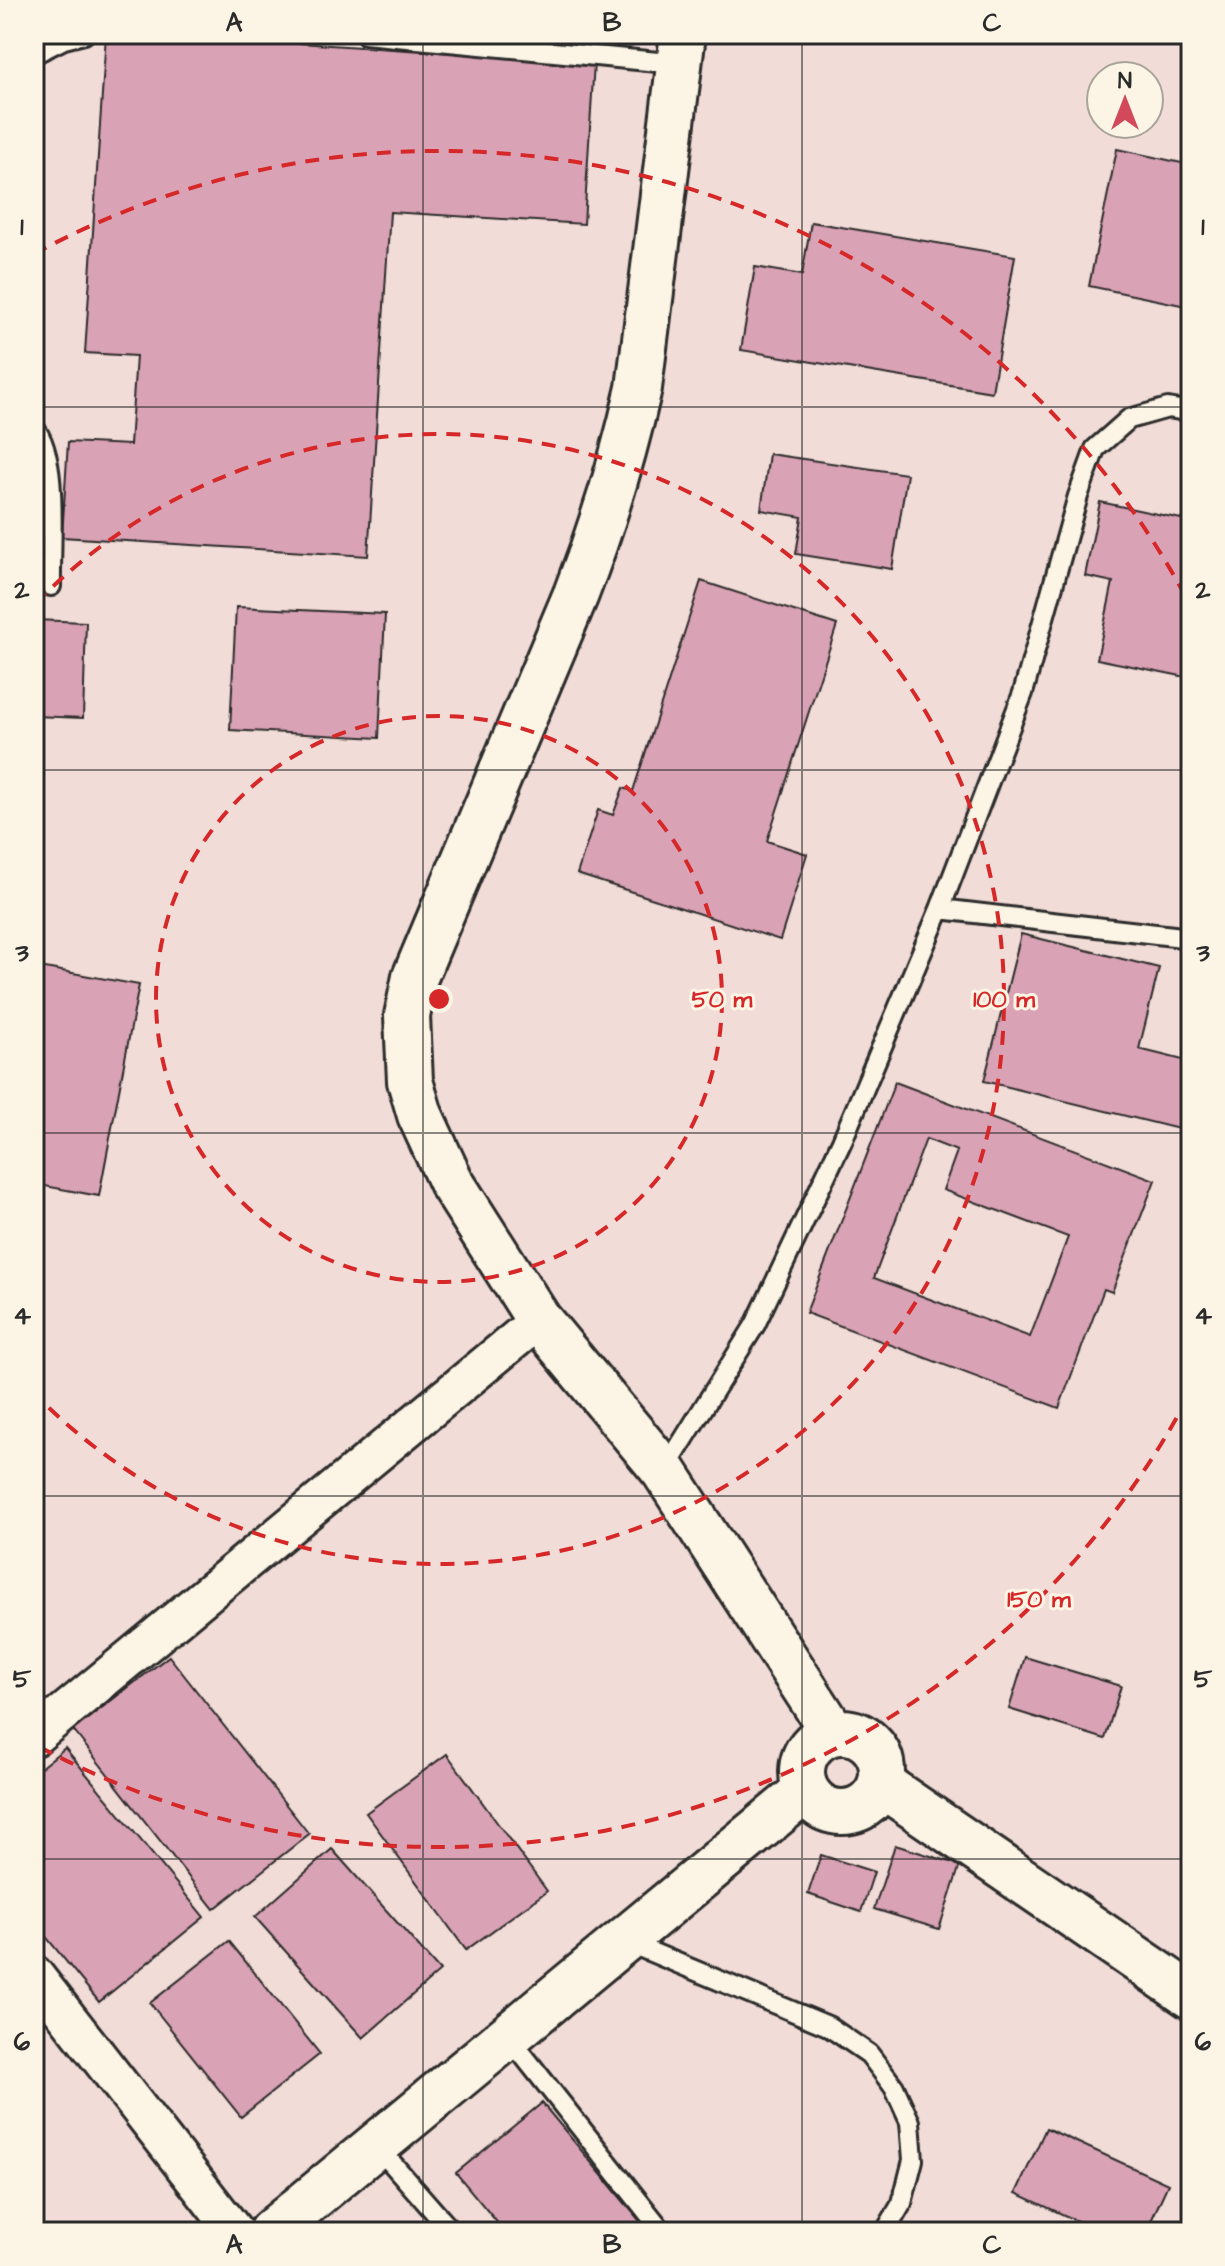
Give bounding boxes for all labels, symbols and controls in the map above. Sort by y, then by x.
text: A [226,5,243,41]
text: B [603,5,622,41]
text: C [983,5,1002,41]
north arrow [1085,60,1165,140]
text: N [1118,66,1132,97]
text: 1 [20,209,24,245]
text: 1 [1201,209,1205,245]
text: 2 [14,572,30,608]
text: 2 [1195,572,1211,608]
text: 3 [14,935,29,971]
text: 3 [1195,935,1210,971]
text: 50 m [692,983,753,1017]
text: 100 m [973,983,1035,1017]
centre of rings [425,985,453,1013]
text: 4 [13,1298,31,1334]
text: 4 [1194,1298,1212,1334]
text: 150 m [1007,1583,1071,1617]
text: 5 [13,1661,32,1697]
text: 5 [1194,1661,1213,1697]
text: 6 [14,2024,31,2060]
text: 6 [1195,2024,1212,2060]
text: A [226,2227,243,2263]
text: B [603,2227,622,2263]
text: C [983,2227,1002,2263]

